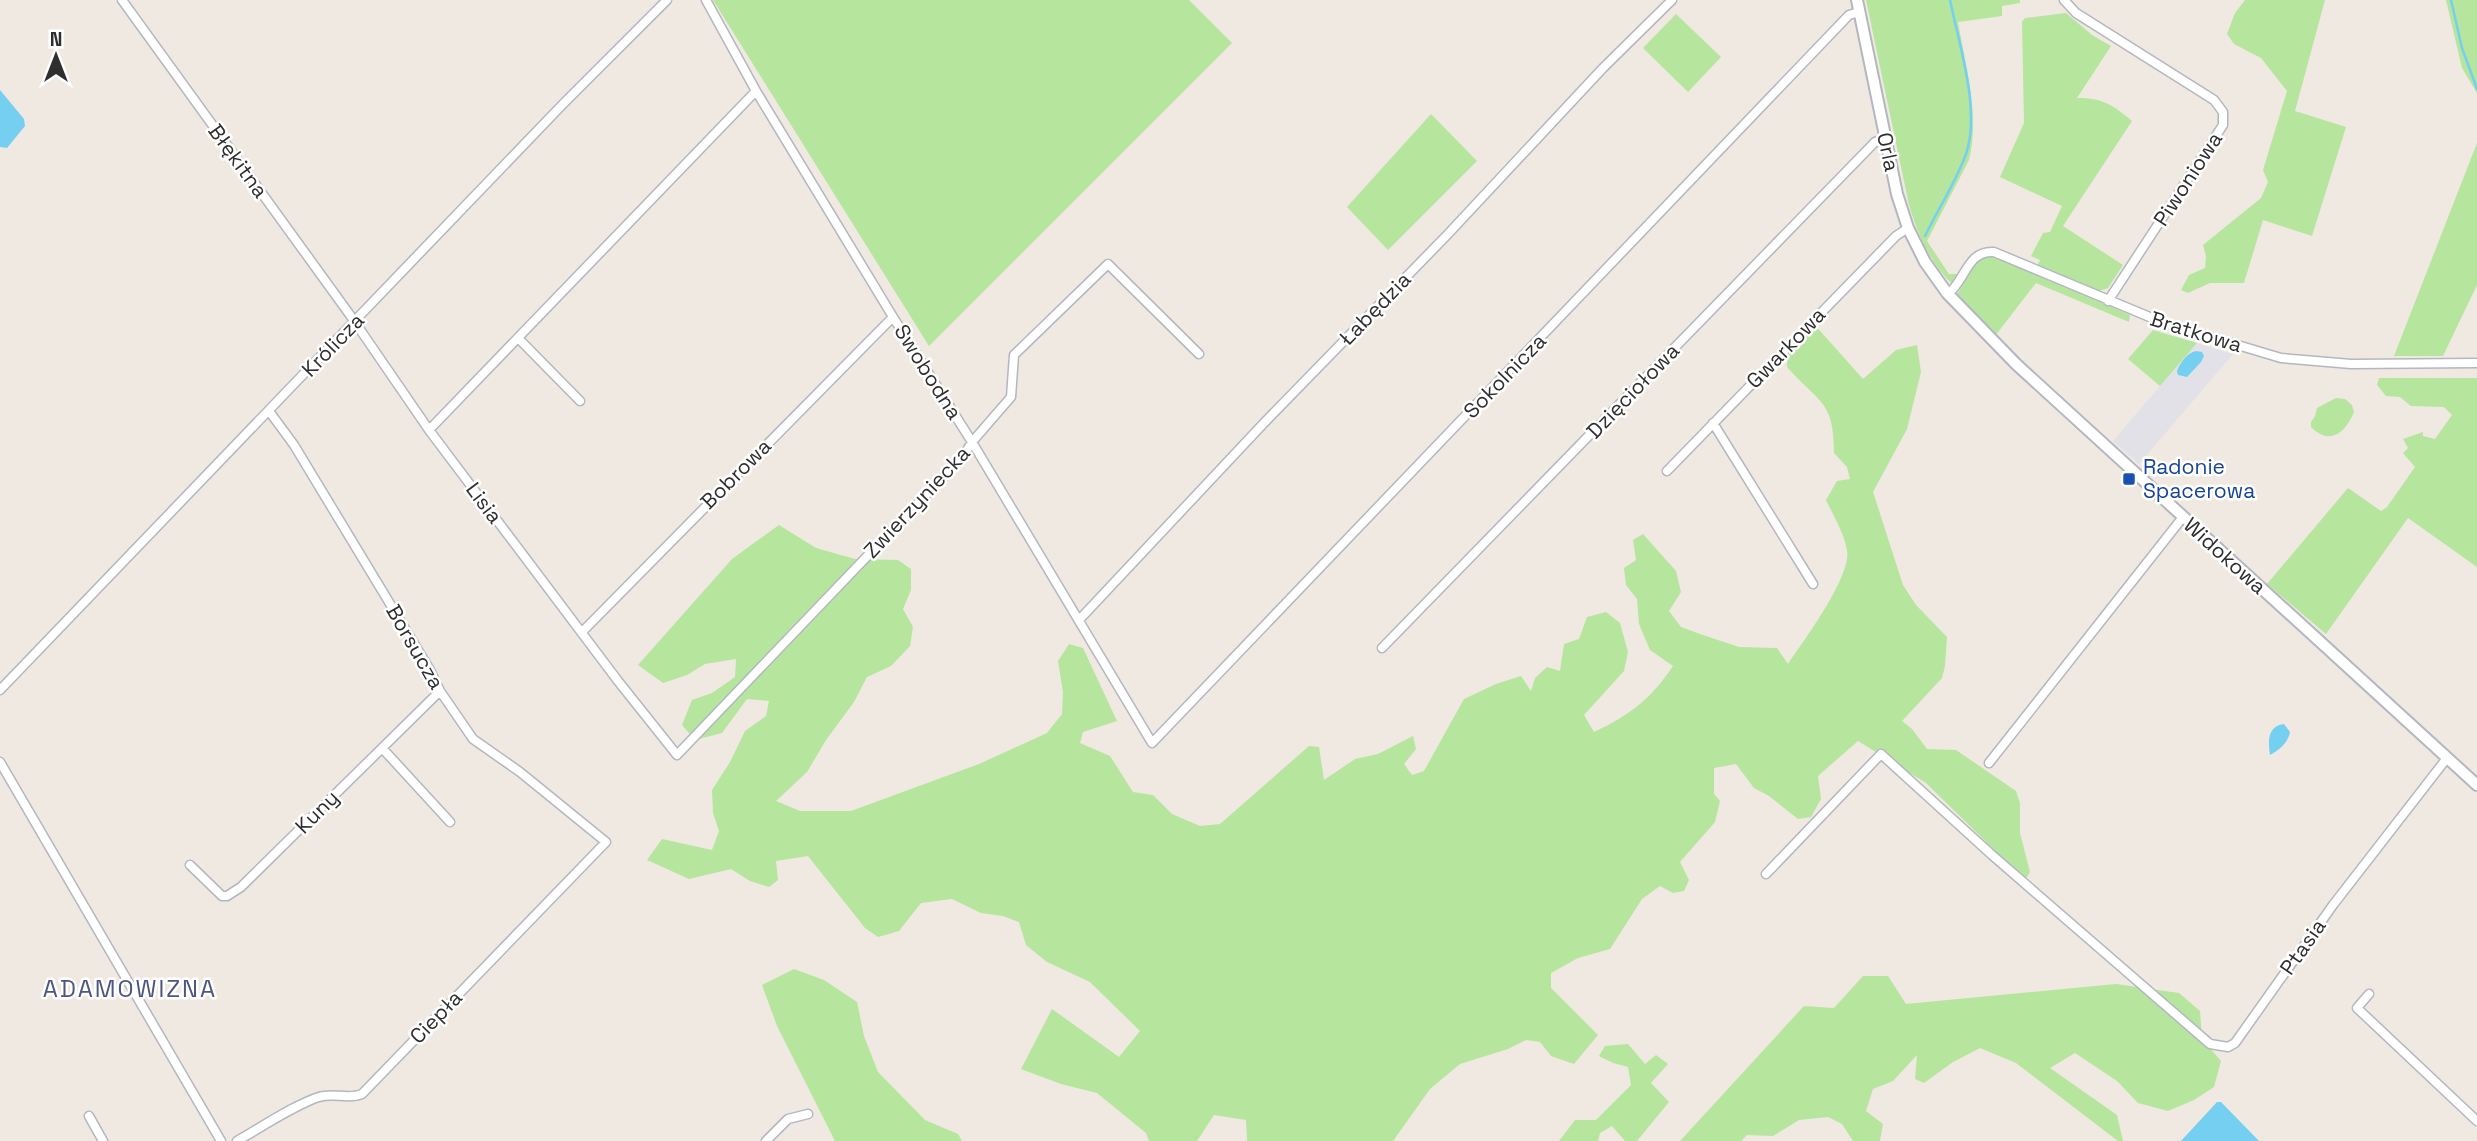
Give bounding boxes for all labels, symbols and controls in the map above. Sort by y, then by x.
north arrow [21,21,91,91]
text: N [50,27,62,52]
street label: Błękitna [202,118,274,203]
street label: Piwoniowa [2147,127,2228,231]
street label: Orla [1871,130,1906,174]
street label: Łabędzia [1333,266,1416,351]
street label: Gwarkowa [1740,301,1831,394]
street label: Bratkowa [2147,305,2245,358]
street label: Królicza [296,307,370,382]
street label: Swobodna [889,319,968,424]
street label: Sokolnicza [1457,327,1552,424]
street label: Dzięciołowa [1580,337,1685,444]
street label: Bobrowa [694,432,777,515]
street label: Zwierzyniecka [858,440,976,564]
place label: Radonie Spacerowa [2143,453,2255,504]
marker: Radonie Spacerowa [2121,471,2137,487]
street label: Lisia [460,477,509,529]
street label: Widokowa [2178,511,2272,600]
street label: Borsucza [380,599,451,694]
street label: Kuny [289,784,344,839]
street label: Ptasia [2274,913,2332,980]
district label: ADAMOWIZNA [43,973,217,1004]
street label: Ciepła [404,984,468,1049]

